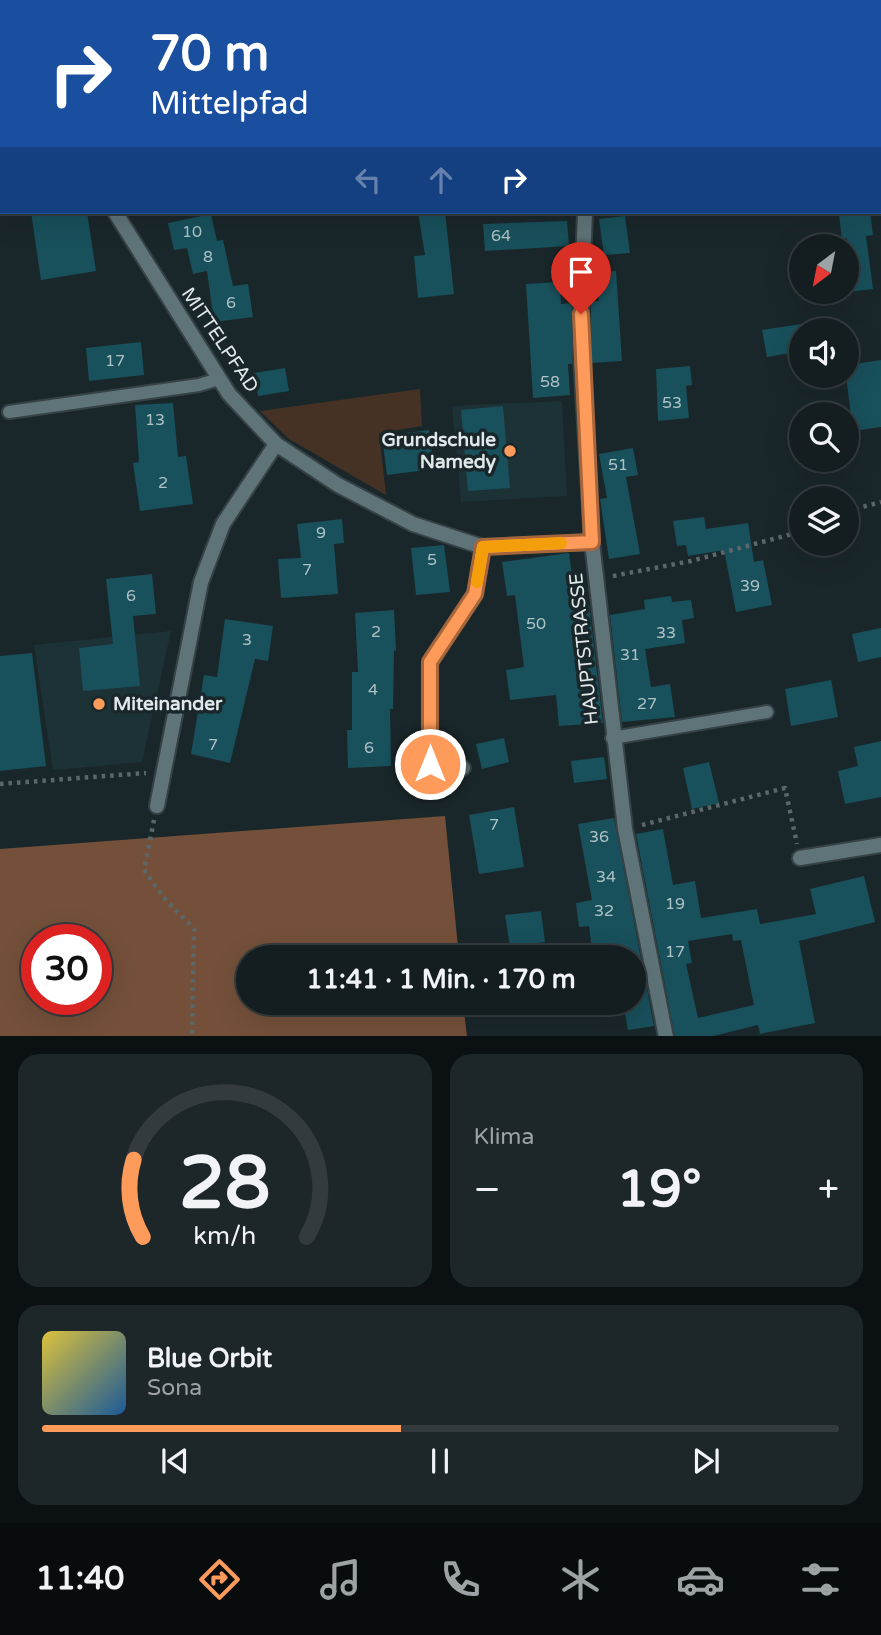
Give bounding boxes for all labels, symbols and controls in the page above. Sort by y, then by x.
text: 70 m [150,25,269,84]
icon: right [35,28,126,119]
text: Mittelpfad [150,85,309,123]
icon: left [349,161,387,199]
icon: ahead [422,161,460,199]
icon: right [495,161,533,199]
house number: 10 [182,222,202,242]
house number: 64 [491,226,511,246]
north arrow [789,234,859,304]
map controls [789,234,859,556]
pin [551,242,611,314]
house number: 8 [203,247,213,267]
icon: arrive [562,253,600,291]
street label: MITTELPFAD [177,283,263,397]
house number: 6 [226,293,236,313]
button: sound [789,318,859,388]
house number: 17 [105,351,125,371]
house number: 58 [540,372,560,392]
house number: 53 [662,393,682,413]
button: search [789,402,859,472]
house number: 13 [145,410,165,430]
place label: Grundschule Namedy [381,429,497,474]
marker: Grundschule Namedy [502,443,518,459]
house number: 51 [608,455,628,475]
house number: 2 [158,473,168,493]
button: layers [789,486,859,556]
house number: 9 [316,523,326,543]
house number: 5 [427,550,437,570]
house number: 7 [302,560,312,580]
street label: HAUPTSTRASSE [565,572,603,726]
house number: 39 [740,576,760,596]
house number: 6 [126,586,136,606]
house number: 50 [526,614,546,634]
house number: 2 [371,622,381,642]
house number: 33 [656,623,676,643]
house number: 3 [242,630,252,650]
house number: 31 [620,645,640,665]
house number: 4 [368,680,378,700]
place label: Miteinander [113,693,223,715]
house number: 27 [637,694,657,714]
marker: Miteinander [91,696,107,712]
position arrow [393,727,467,801]
house number: 7 [208,735,218,755]
house number: 6 [364,738,374,758]
house number: 7 [489,815,499,835]
house number: 36 [589,827,609,847]
house number: 34 [596,867,616,887]
house number: 19 [665,894,685,914]
house number: 32 [594,901,614,921]
speed limit sign: 30 [21,924,112,1015]
house number: 17 [665,942,685,962]
text: 11:41 · 1 Min. · 170 m [306,964,576,995]
text: Klima [474,1123,534,1151]
text: 28 [179,1140,270,1228]
text: 19° [617,1158,702,1221]
text: − [474,1167,501,1213]
text: + [818,1167,839,1213]
text: km/h [193,1220,256,1250]
text: Blue Orbit [147,1343,272,1374]
text: Sona [147,1374,202,1402]
icon: previous [156,1442,194,1480]
icon: pause [421,1442,459,1480]
icon: next [687,1442,725,1480]
icon: directions [195,1555,244,1604]
icon: music [316,1555,365,1604]
icon: phone [436,1555,485,1604]
icon: climate [556,1555,605,1604]
icon: car [676,1555,725,1604]
icon: filters [796,1555,845,1604]
text: 11:40 [36,1560,124,1598]

